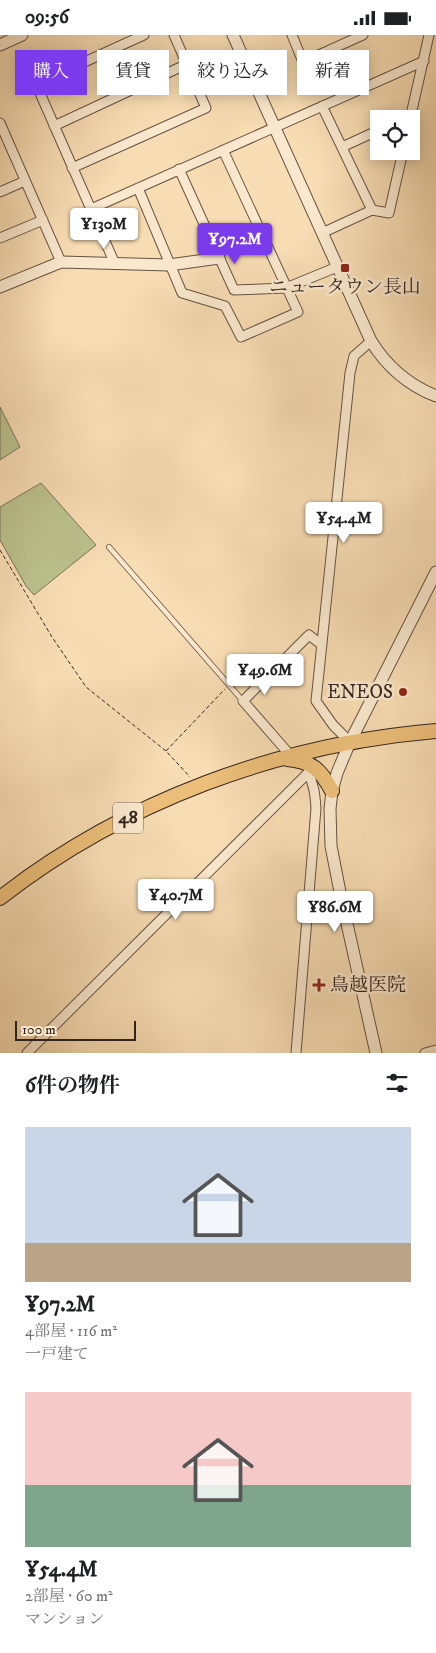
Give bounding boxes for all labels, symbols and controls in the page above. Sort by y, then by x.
text: 09:56 [25,6,69,29]
chip: 購入 [15,50,87,95]
chip: 賃貸 [97,50,169,95]
chip: 絞り込み [179,50,287,95]
chip: 新着 [297,50,369,95]
map controls [370,110,420,160]
button: locate [370,110,420,160]
pin: ¥130M [69,207,139,250]
text: ¥130M [81,214,127,234]
pin: ¥97.2M [194,223,276,265]
text: ¥97.2M [208,229,262,249]
marker: ニュータウン長山 [339,262,351,274]
place label: ニュータウン長山 [269,276,421,299]
pin: ¥54.4M [303,501,385,544]
text: ¥54.4M [316,508,372,528]
pin: ¥49.6M [224,653,306,696]
text: ¥49.6M [238,660,292,680]
place label: ENEOS [327,681,393,704]
marker: ENEOS [397,686,409,698]
road number: 48 [113,803,143,833]
pin: ¥40.7M [135,879,217,921]
text: ¥40.7M [149,885,203,905]
pin: ¥86.6M [294,891,376,933]
text: ¥86.6M [308,897,362,917]
place label: 鳥越医院 [330,974,406,997]
marker: 鳥越医院 [312,978,326,992]
scale bar [15,1018,136,1041]
text: 100 m [22,1021,56,1039]
icon: filters [383,1069,411,1097]
text: 6件の物件 [25,1073,120,1099]
icon: home [173,1160,263,1250]
text: ¥97.2M [25,1292,95,1318]
text: 4部屋 · 116 m² [25,1321,117,1341]
text: 一戸建て [25,1344,89,1364]
icon: home [173,1425,263,1515]
text: ¥54.4M [25,1557,97,1583]
text: 2部屋 · 60 m² [25,1586,113,1606]
text: マンション [25,1609,104,1629]

